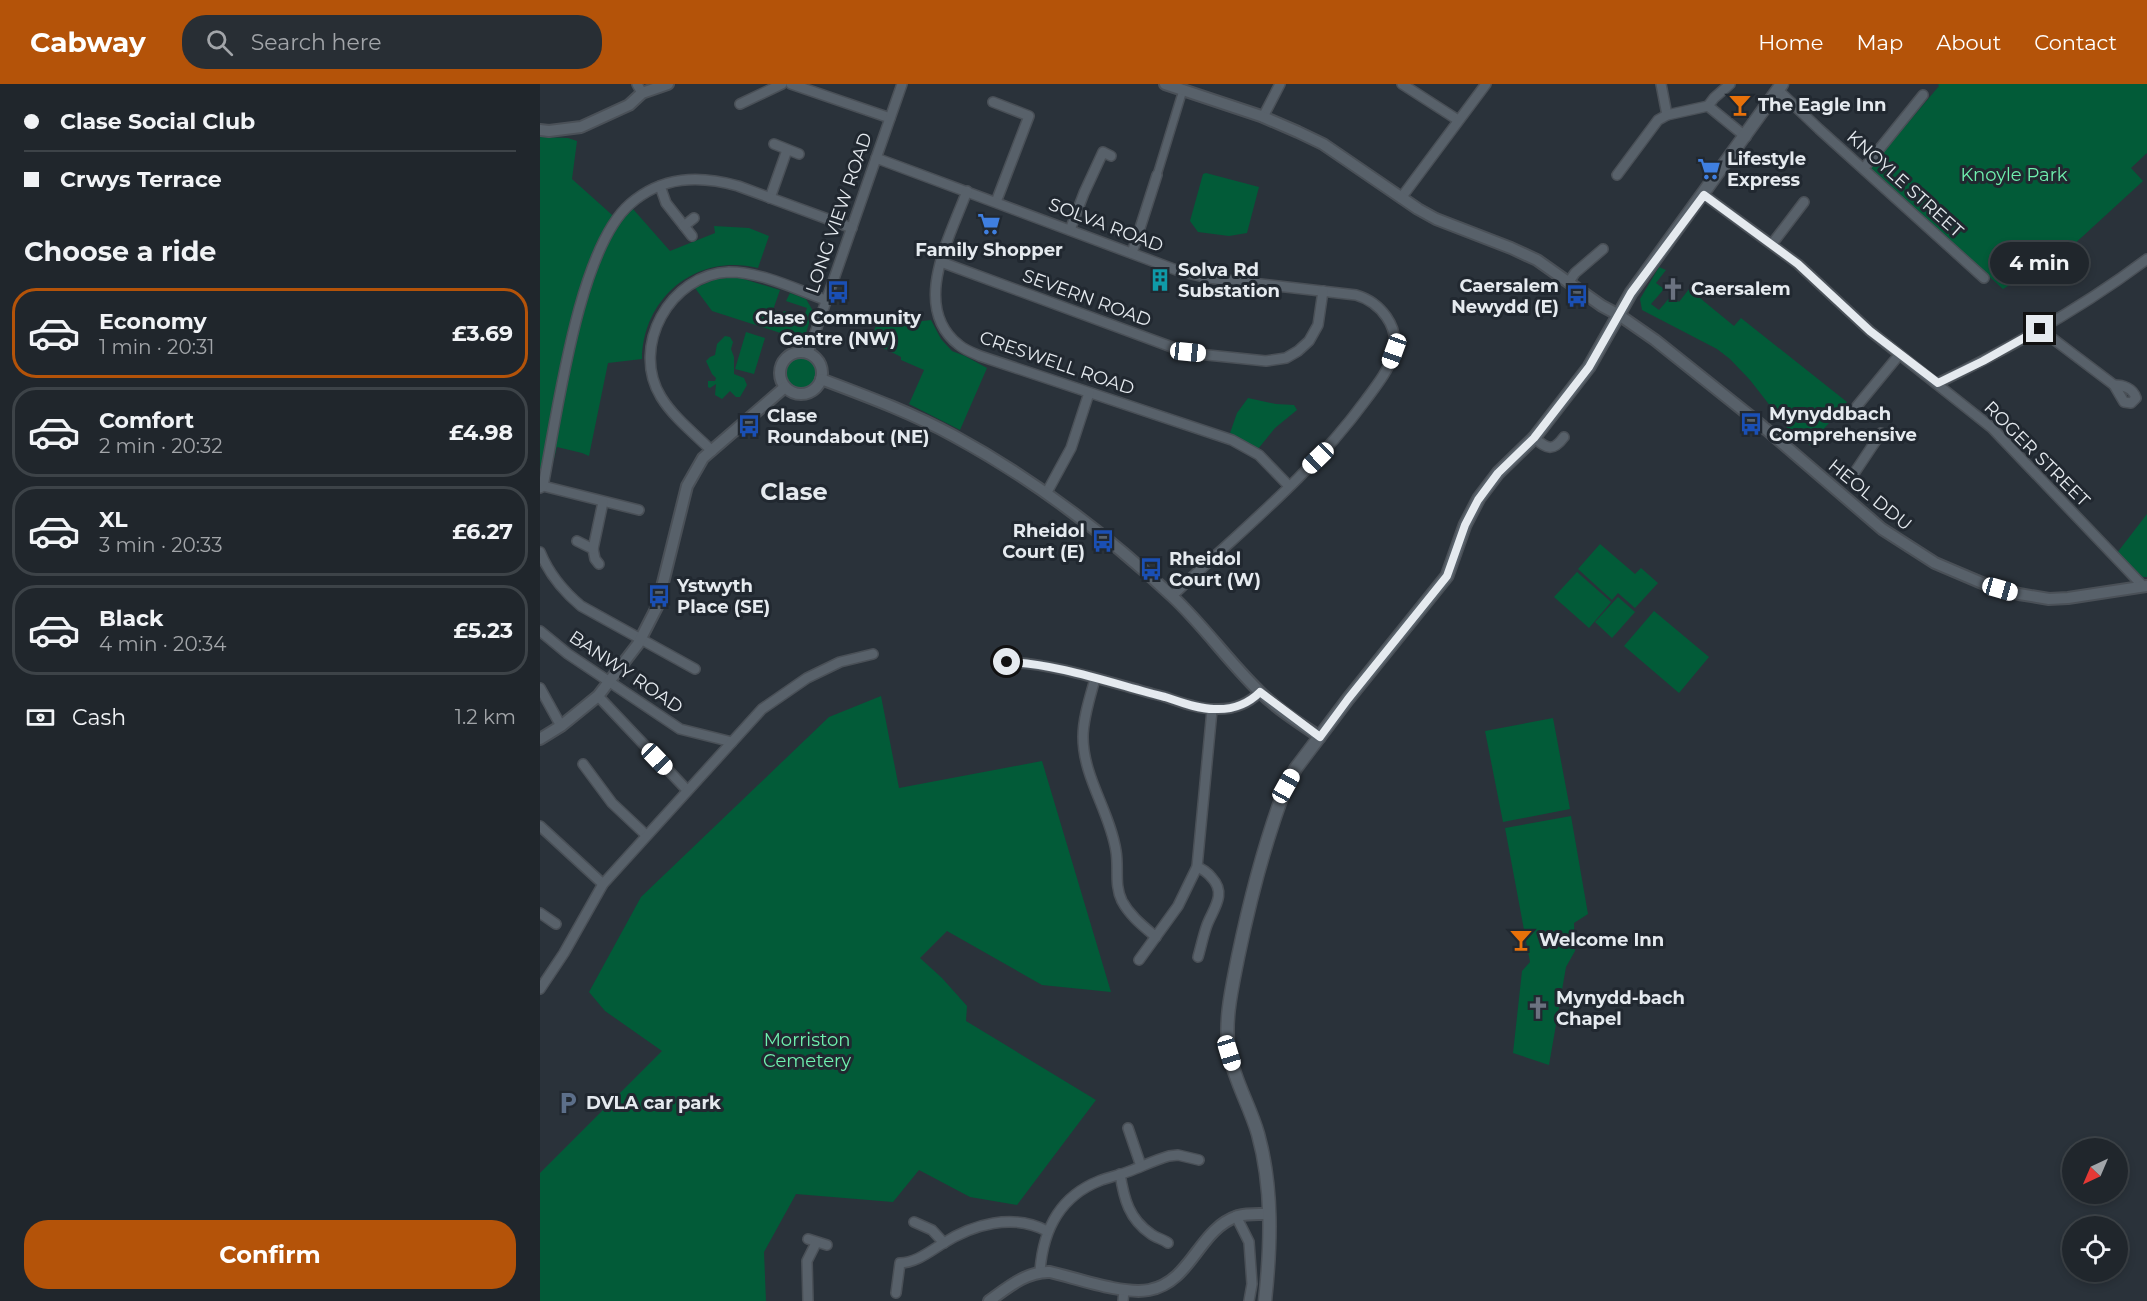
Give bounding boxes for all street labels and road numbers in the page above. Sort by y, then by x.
street label: KNOYLE STREET [1842,126,1968,243]
street label: LONG VIEW ROAD [801,130,877,296]
street label: SOLVA ROAD [1046,193,1166,257]
street label: SEVERN ROAD [1020,265,1154,331]
street label: CRESWELL ROAD [977,326,1137,400]
street label: ROGER STREET [1980,397,2095,512]
street label: HEOL DDU [1824,455,1916,535]
street label: BANWY ROAD [565,626,687,718]

